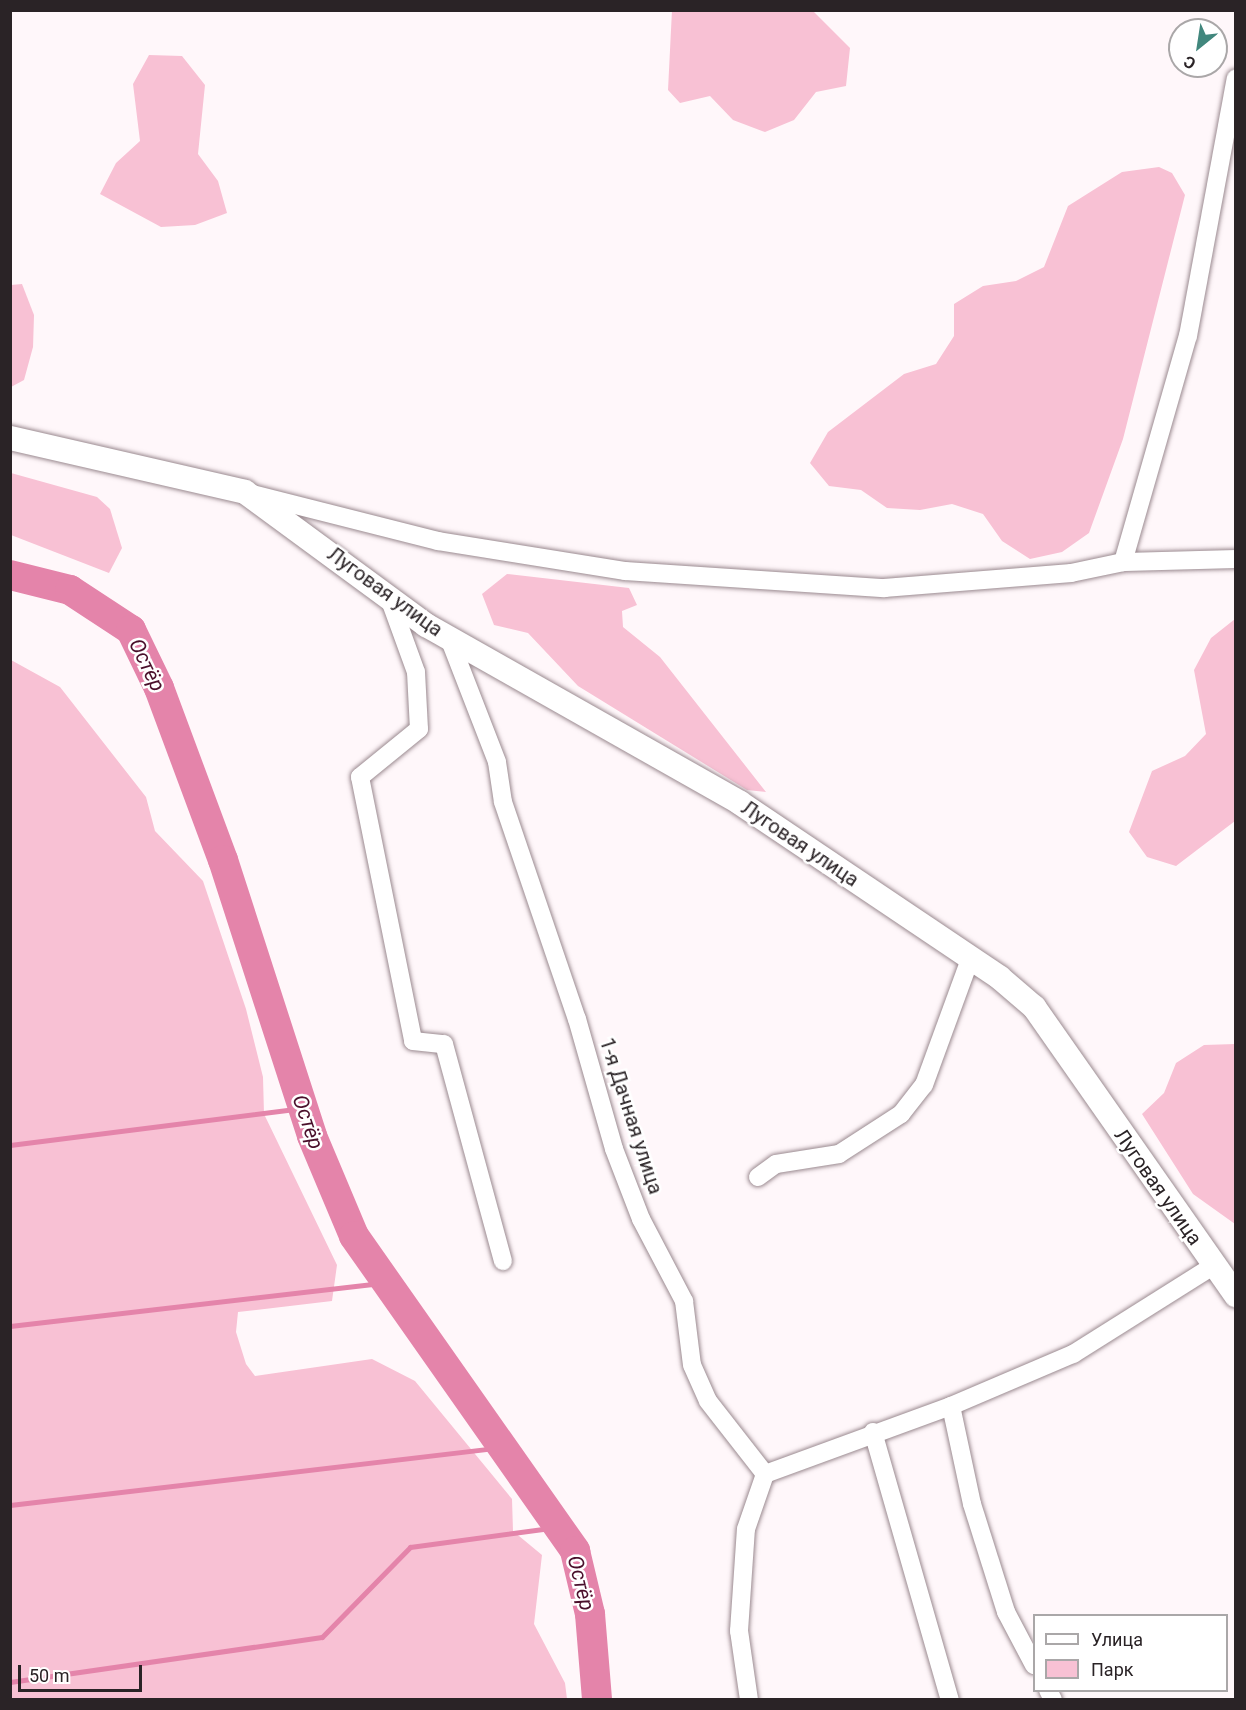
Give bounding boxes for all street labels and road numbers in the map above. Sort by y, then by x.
street label: Луговая улица [323,542,447,642]
street label: Луговая улица [737,796,863,892]
street label: 1-я Дачная улица [594,1035,668,1197]
street label: Луговая улица [1109,1124,1207,1250]

